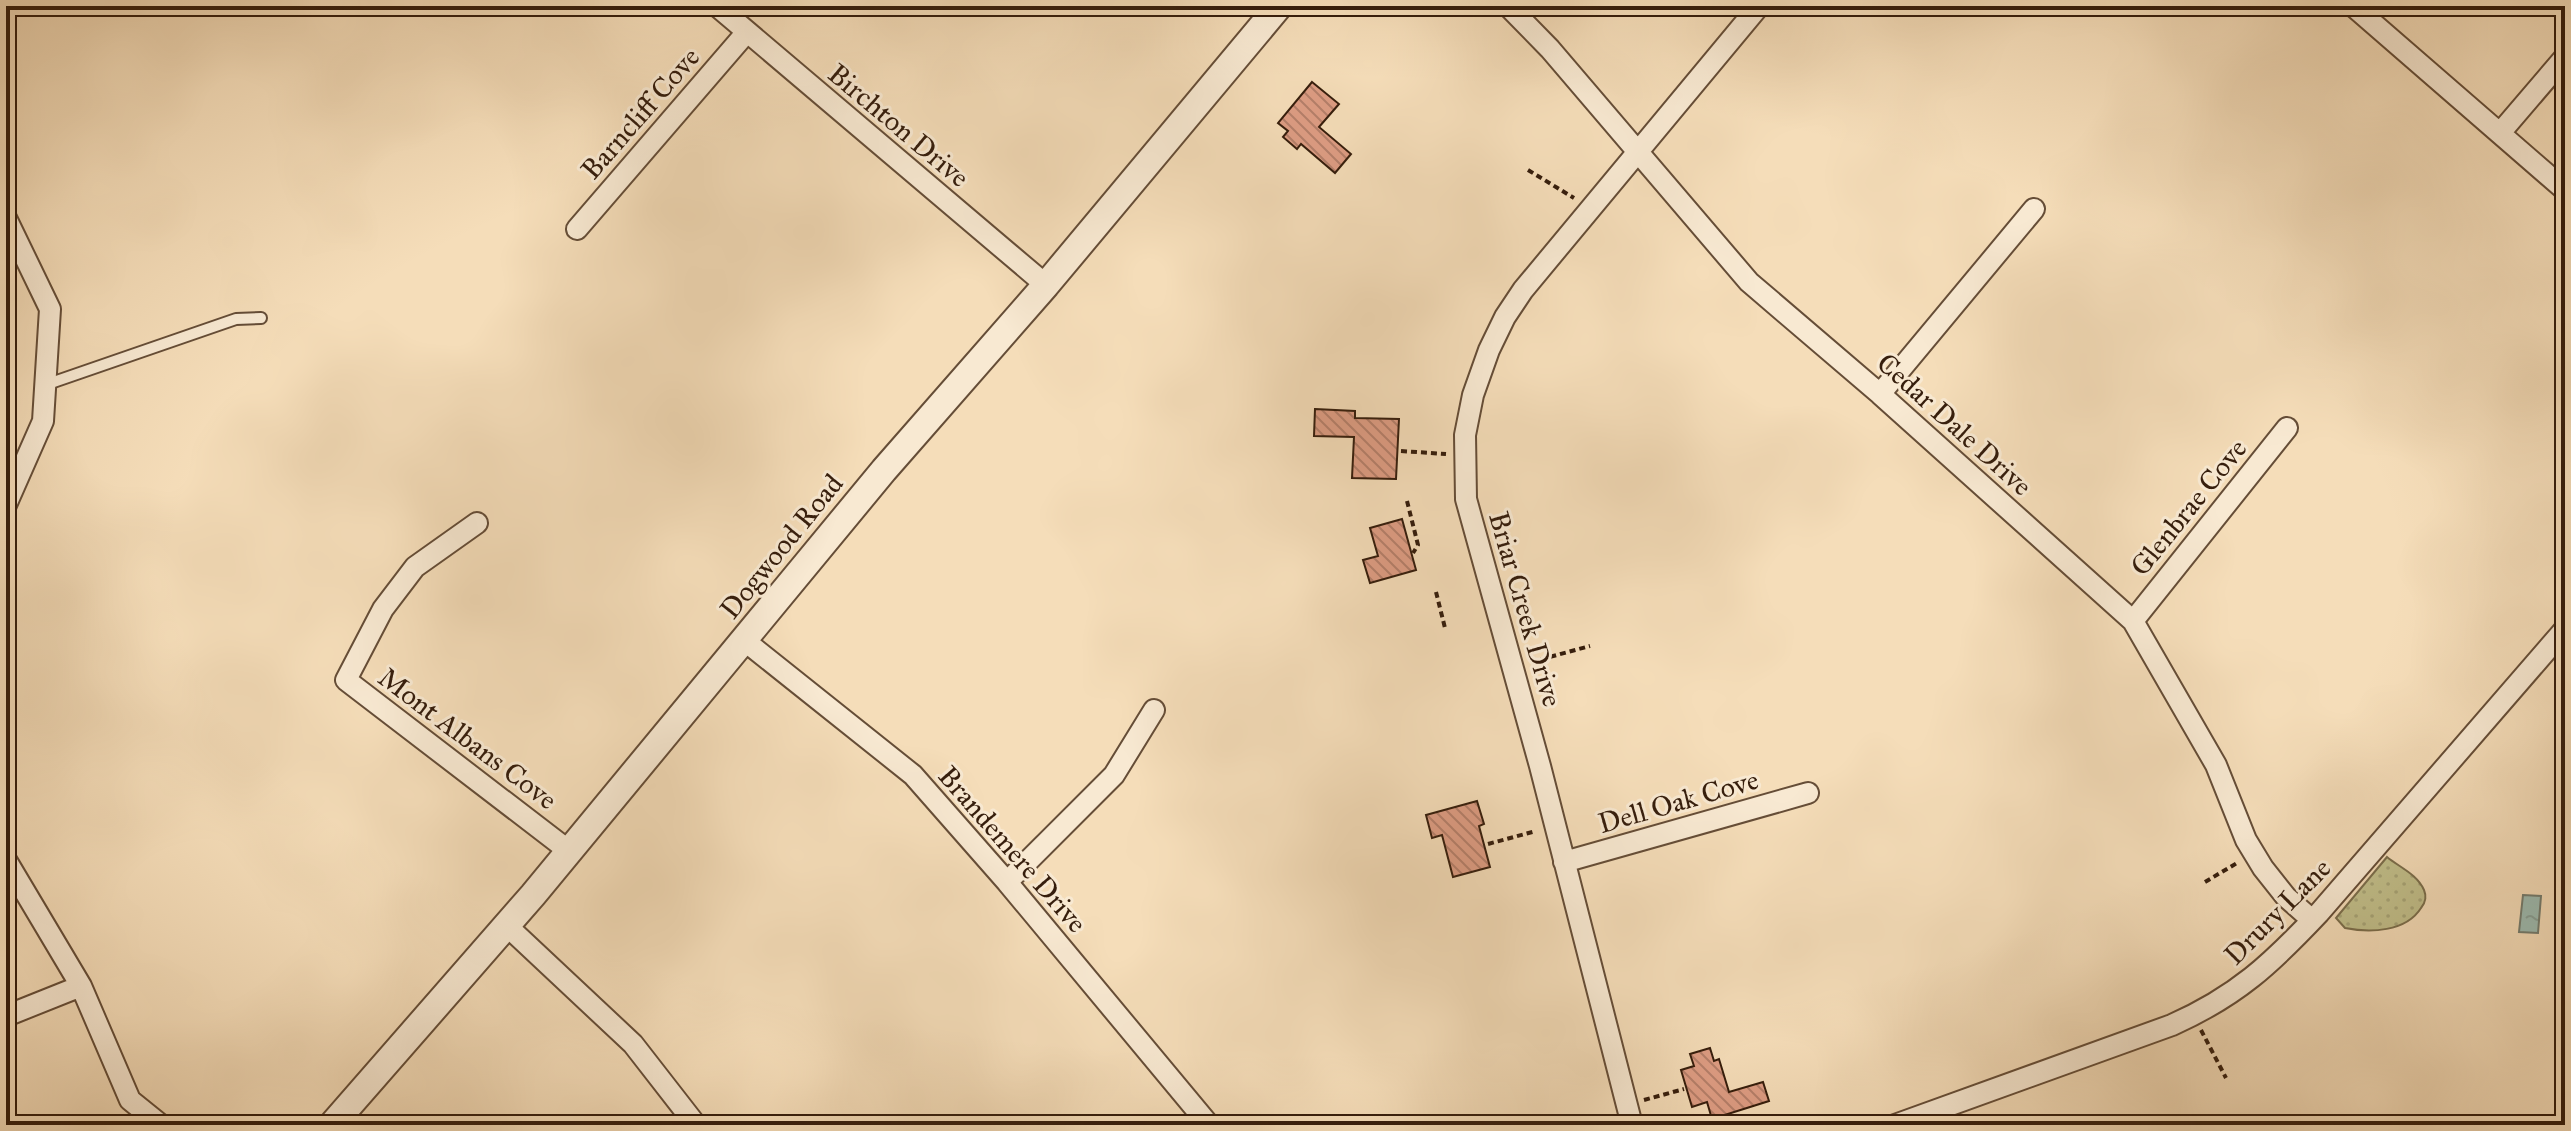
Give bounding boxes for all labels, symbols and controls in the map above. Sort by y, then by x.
street label: Barncliff Cove [573,40,707,187]
street label: Birchton Drive [821,56,977,195]
street label: Cedar Dale Drive [1870,345,2040,503]
street label: Glenbrae Cove [2123,432,2254,583]
street label: Dogwood Road [712,467,850,626]
street label: Briar Creek Drive [1481,508,1570,711]
street label: Mont Albans Cove [371,660,564,817]
street label: Brandemere Drive [931,759,1095,940]
street label: Dell Oak Cove [1594,762,1762,841]
street label: Drury Lane [2217,851,2338,972]

